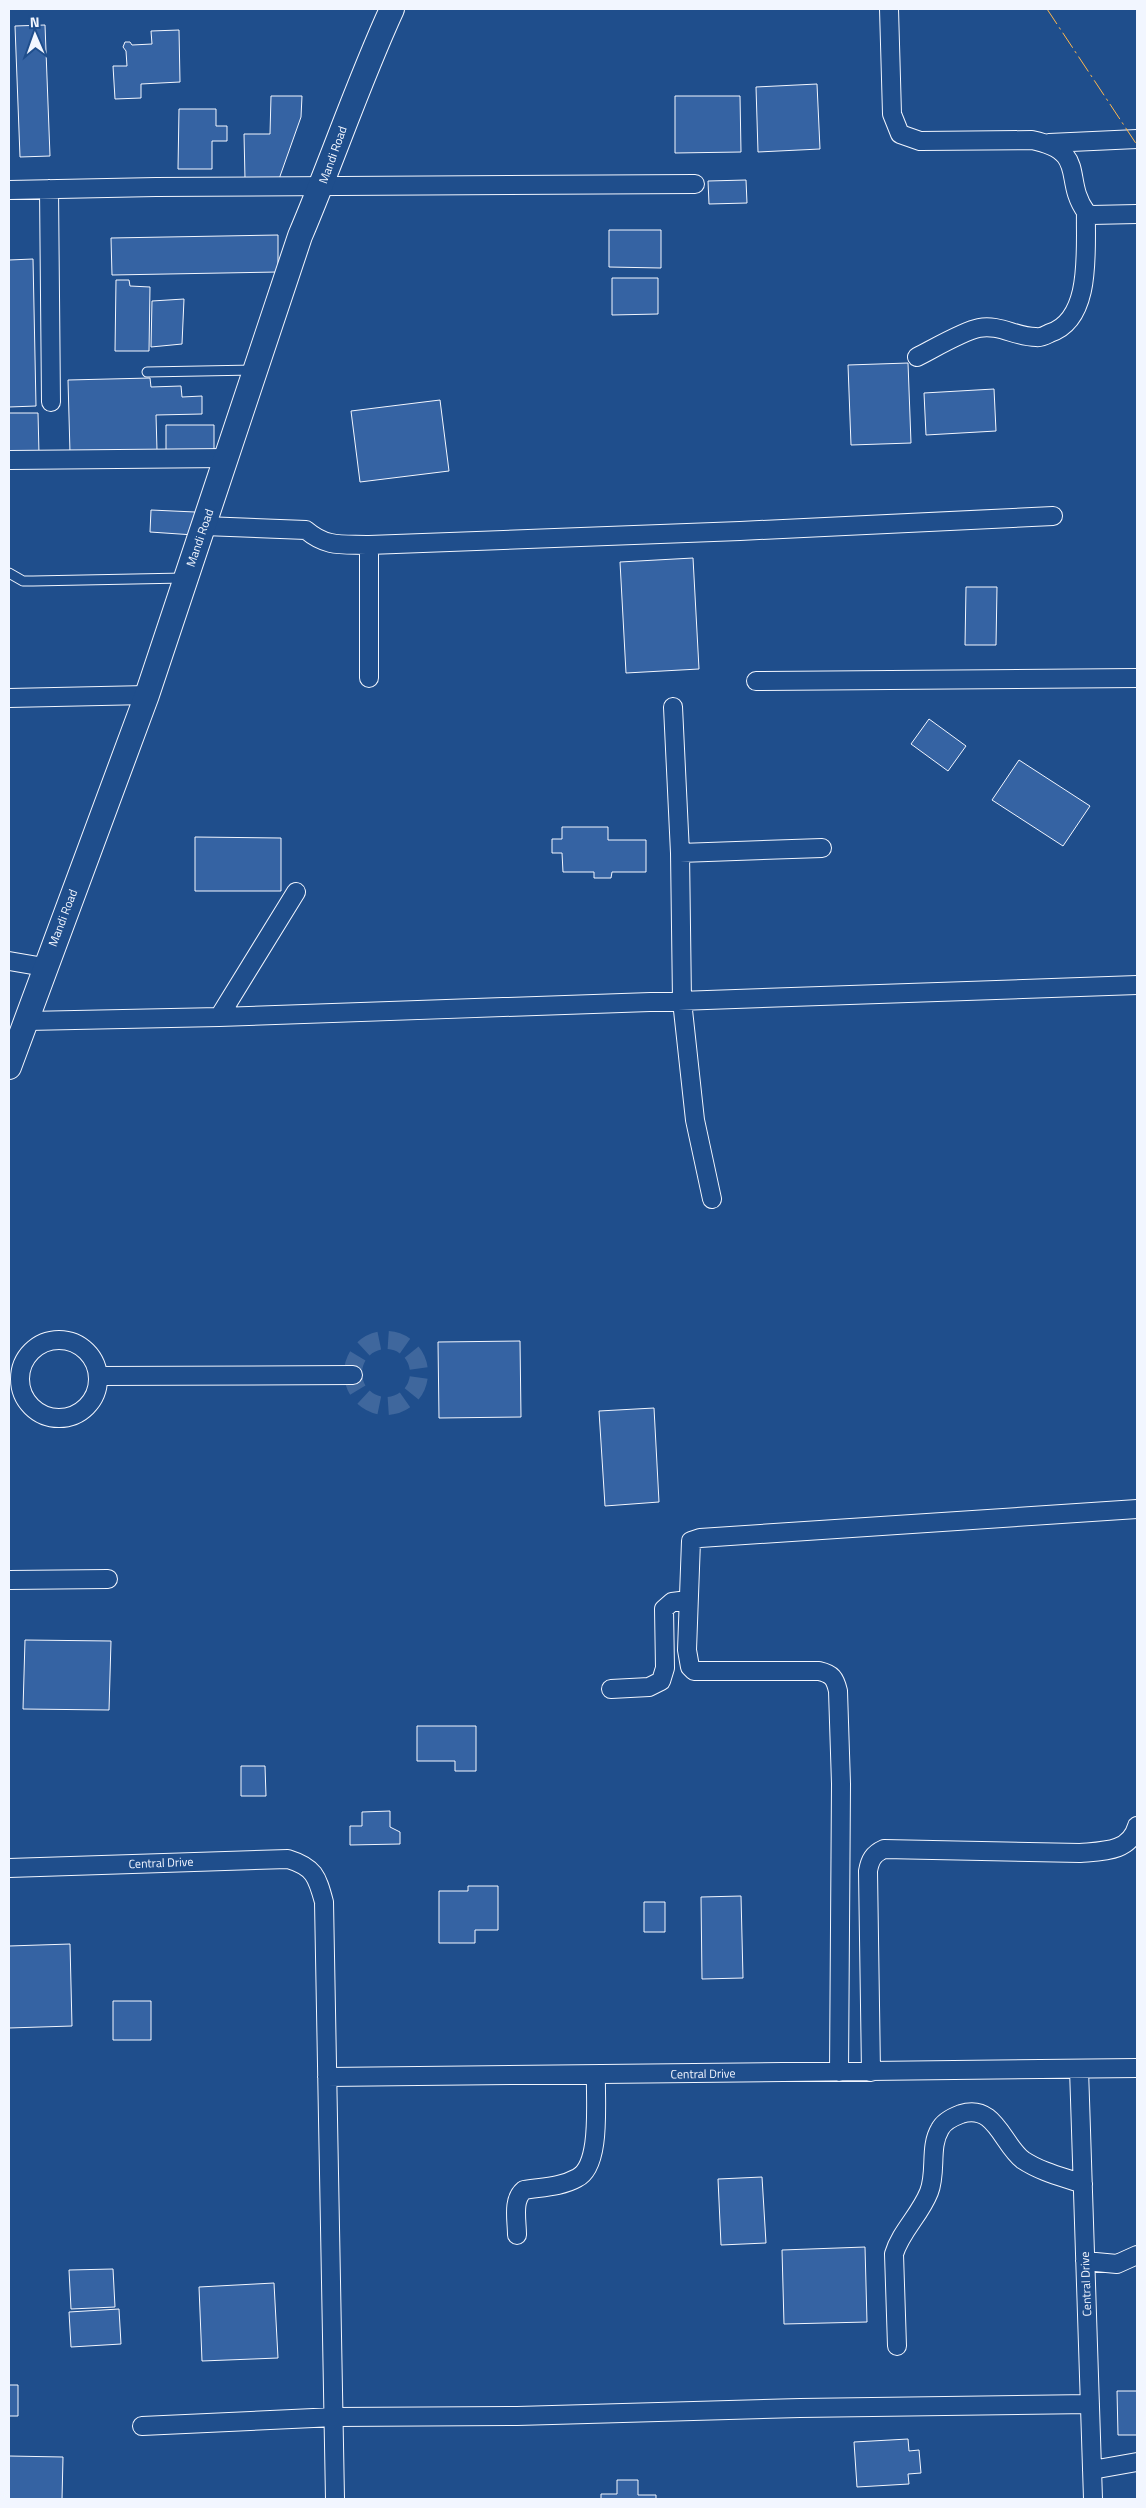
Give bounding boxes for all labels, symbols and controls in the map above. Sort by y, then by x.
north arrow [10,10,60,60]
text: N [29,11,40,32]
street label: Mandi Road [313,123,352,186]
street label: Mandi Road [181,506,218,569]
street label: Mandi Road [43,886,82,949]
street label: Central Drive [128,1852,194,1873]
street label: Central Drive [670,2063,736,2084]
street label: Central Drive [1075,2251,1096,2317]

